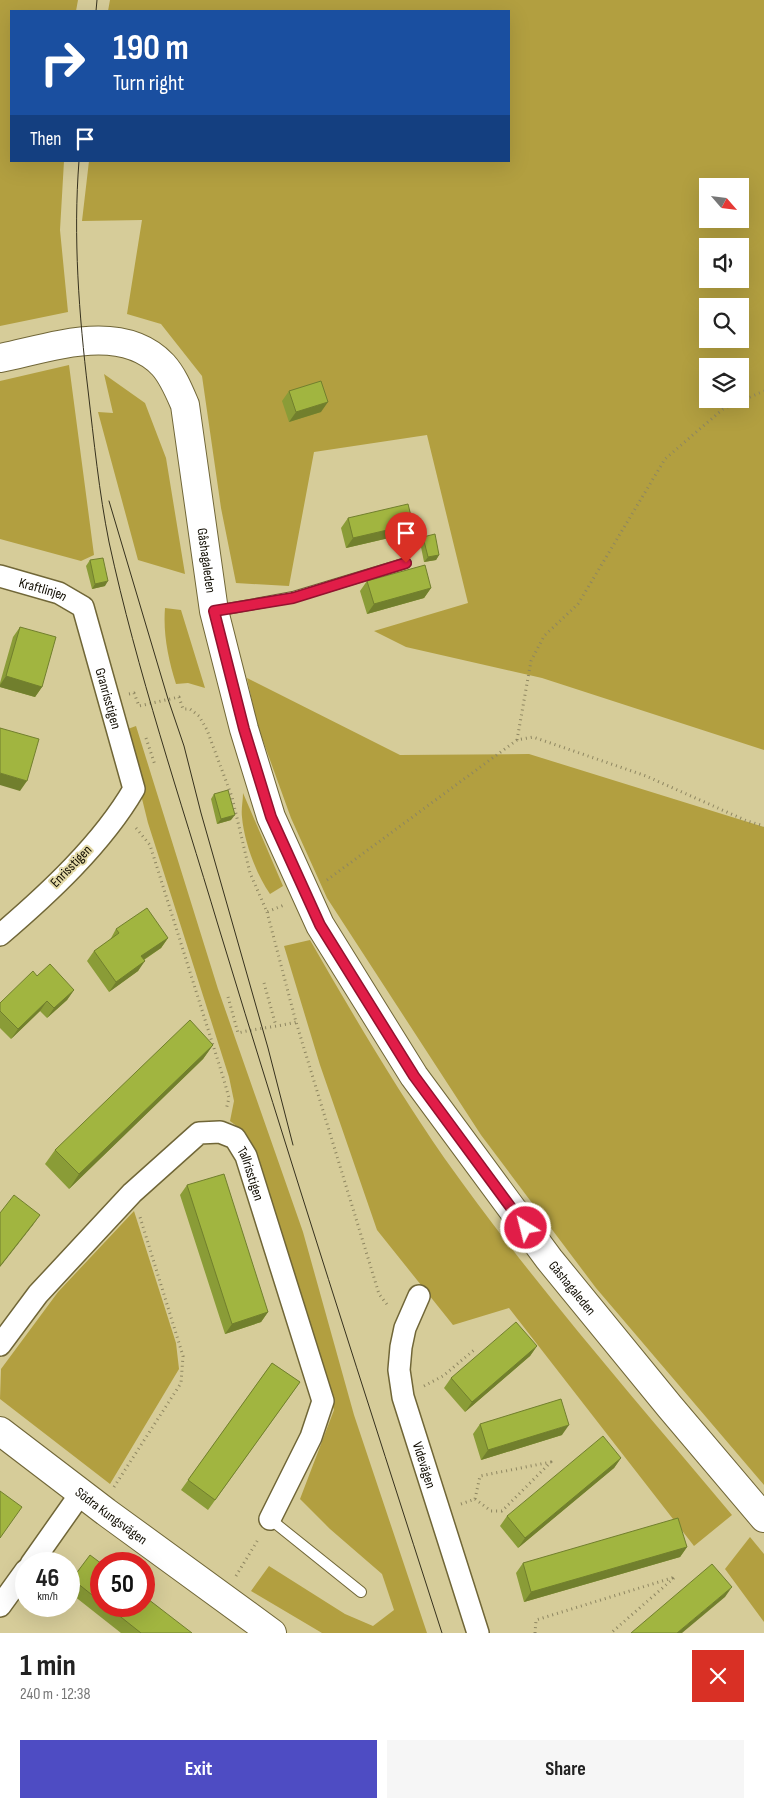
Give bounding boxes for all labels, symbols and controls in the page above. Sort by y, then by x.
text: 190 m [113,27,189,70]
icon: right [30,30,95,95]
text: Turn right [113,70,184,97]
icon: arrive [71,125,99,153]
text: Then [30,128,61,151]
north arrow [699,178,749,228]
map controls [699,178,749,408]
button: sound [699,238,749,288]
button: search [699,298,749,348]
button: layers [699,358,749,408]
pin [385,512,427,563]
icon: arrive [392,519,420,547]
street label: Gåshagaleden [194,527,220,594]
street label: Kraftlinjen [17,573,70,605]
street label: Granrisstigen [92,666,125,731]
street label: Enrisstigen [47,841,95,891]
street label: Tallrisstigen [234,1143,268,1203]
position arrow [499,1201,551,1253]
street label: Gåshagaleden [545,1257,600,1318]
street label: Videvägen [409,1439,440,1490]
street label: Södra Kungsvägen [72,1483,151,1548]
speed limit sign: 50 [90,1552,155,1617]
text: 46 [36,1563,59,1594]
text: km/h [37,1589,58,1604]
text: 1 min [20,1648,76,1684]
button: close [692,1650,744,1702]
text: 240 m · 12:38 [20,1685,91,1704]
button: Exit [20,1740,377,1798]
button: Share [387,1740,744,1798]

